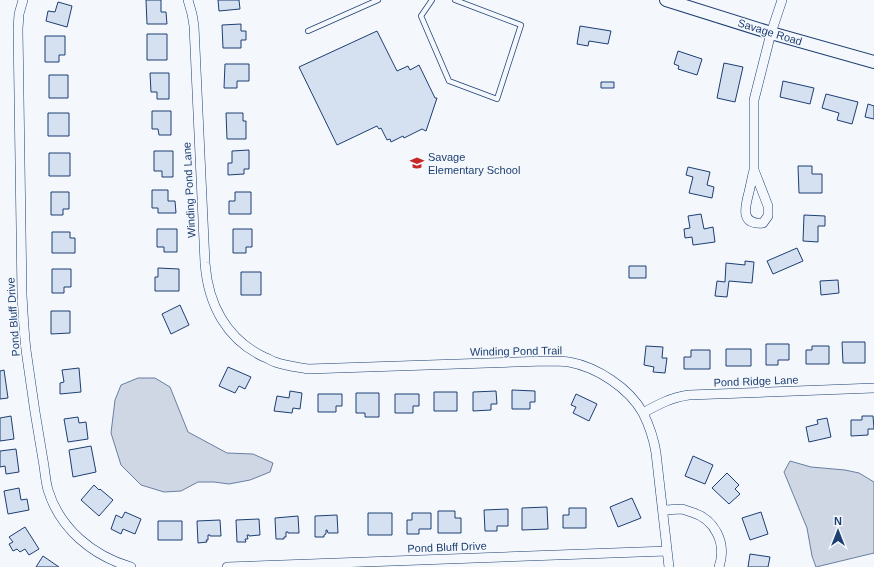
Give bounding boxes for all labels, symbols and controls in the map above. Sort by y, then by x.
street label: Savage Road [736,17,804,47]
street label: Winding Pond Lane [180,142,198,238]
place label: Savage Elementary School [428,151,520,176]
school or university icon: Savage Elementary School [409,155,425,171]
street label: Pond Bluff Drive [4,277,22,357]
street label: Winding Pond Trail [470,344,562,358]
street label: Pond Ridge Lane [713,374,799,388]
north arrow [818,511,858,551]
text: N [834,515,842,527]
street label: Pond Bluff Drive [407,540,487,554]

